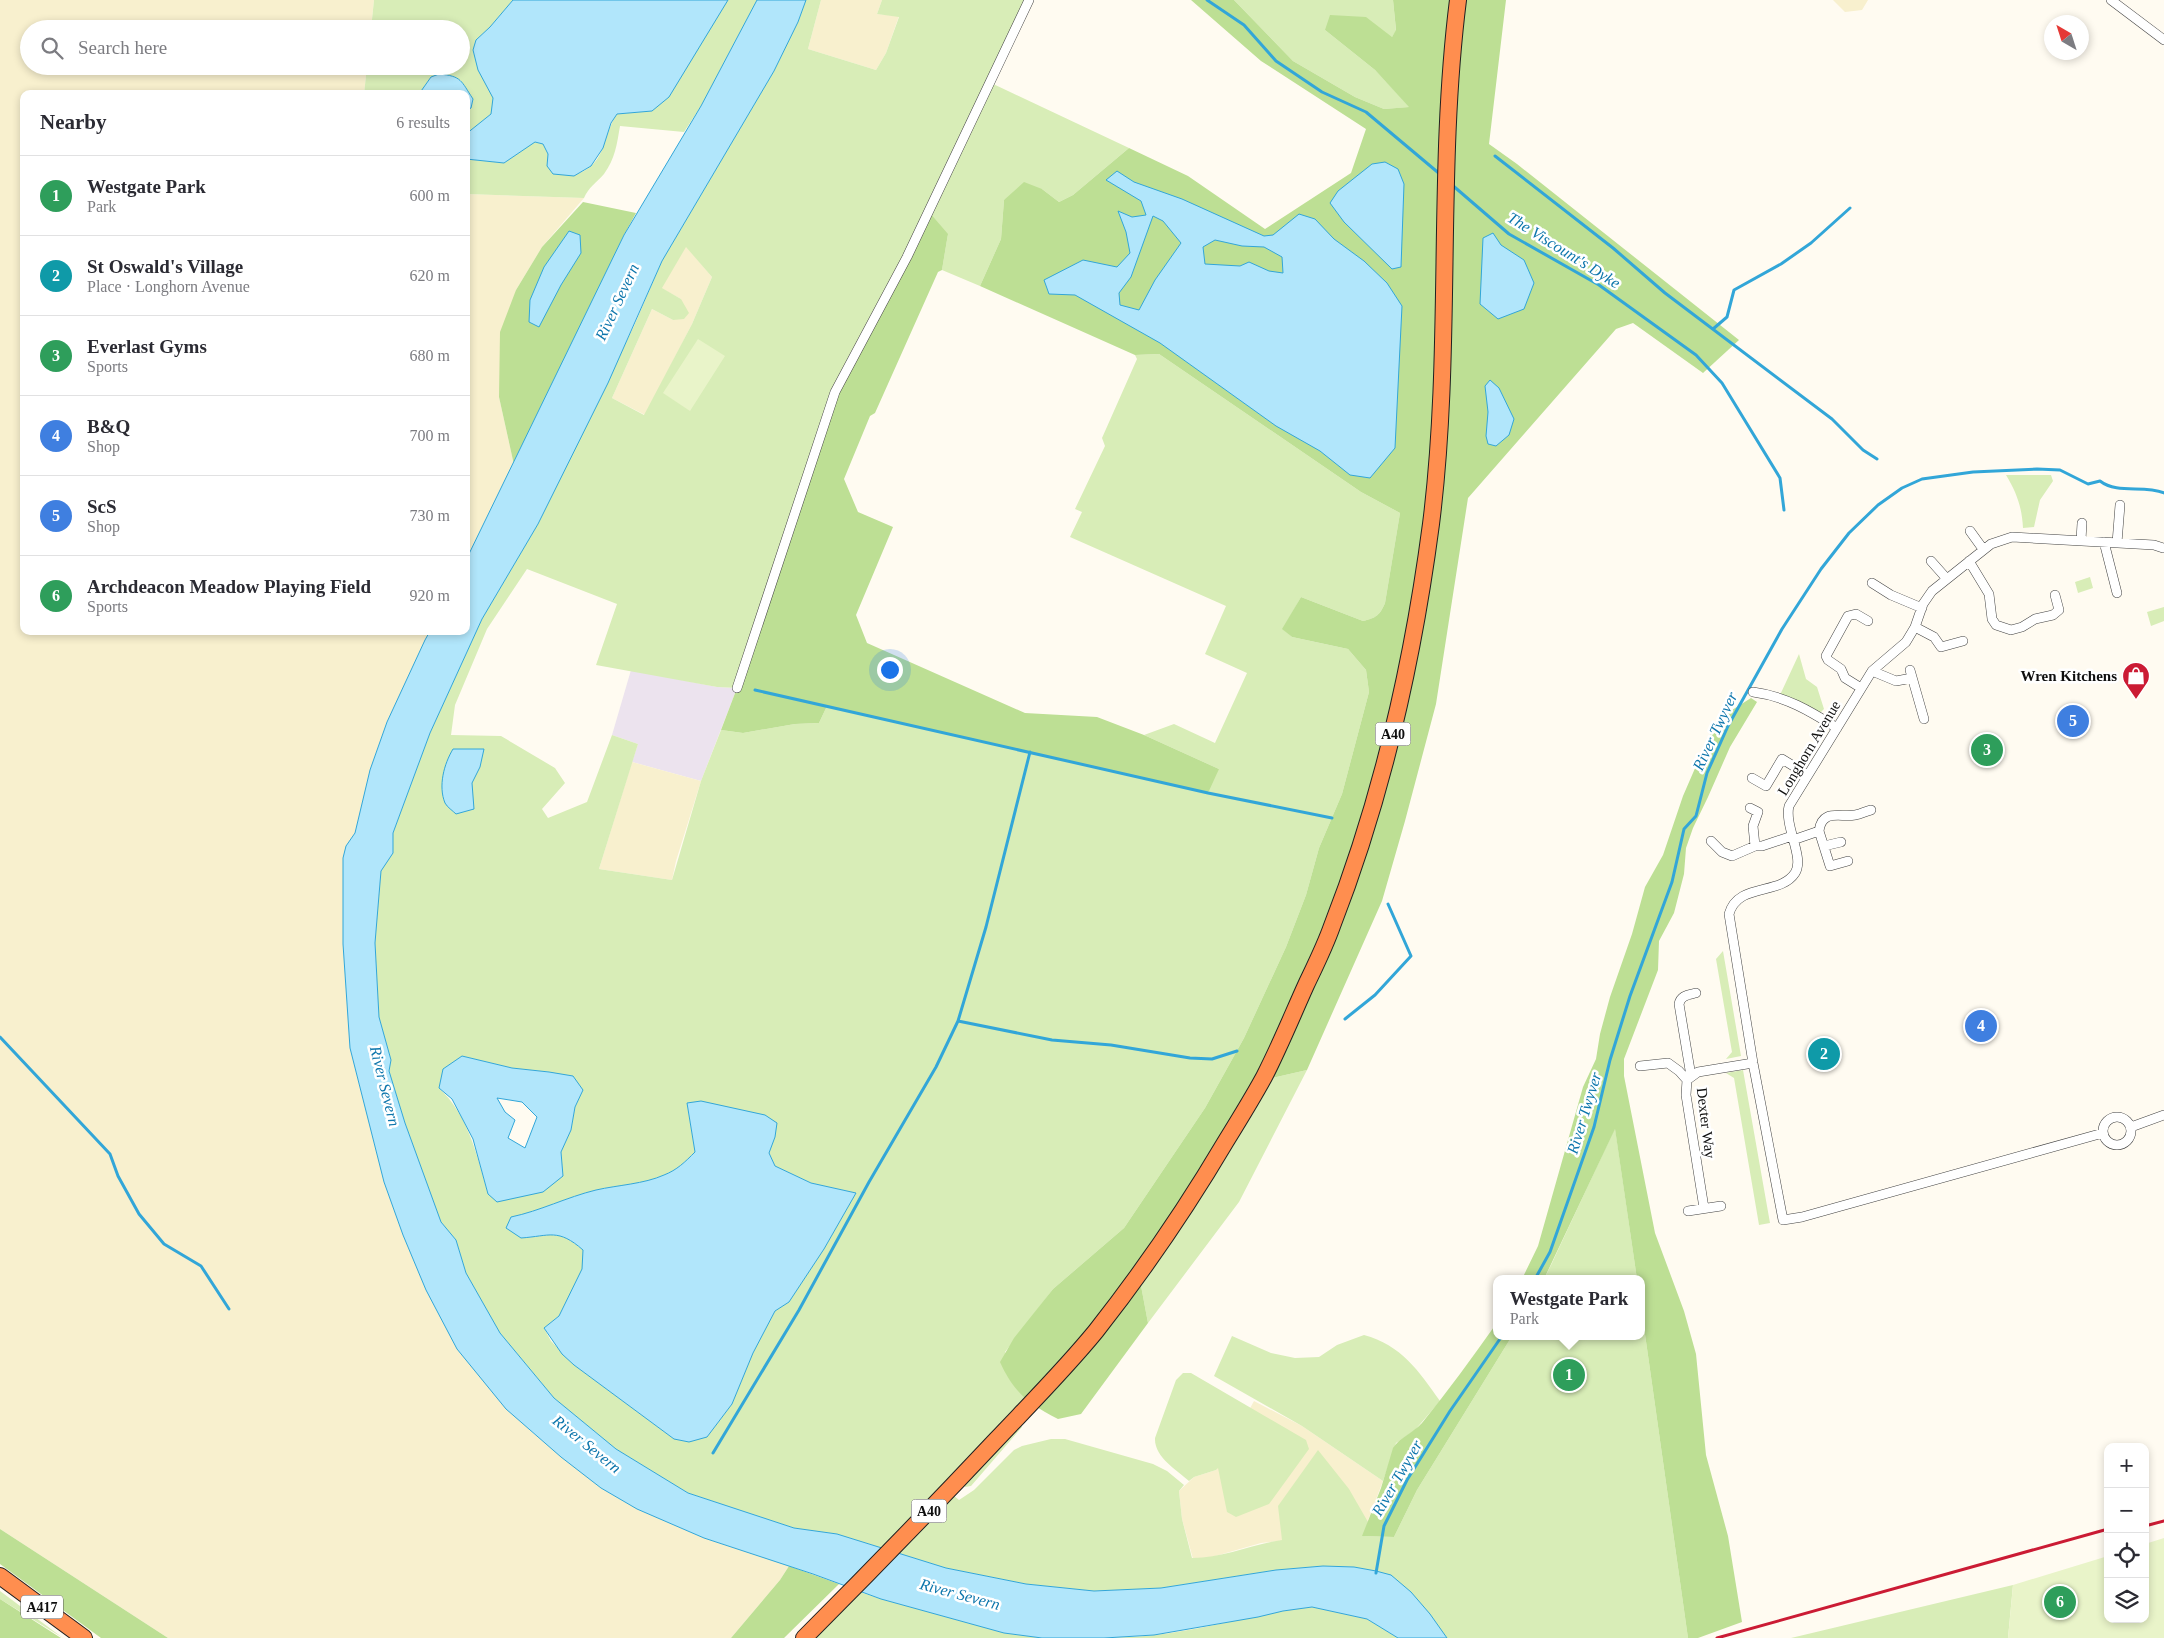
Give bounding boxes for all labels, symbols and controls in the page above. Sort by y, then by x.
north arrow [2044,15,2089,60]
search box [20,20,470,75]
icon: search [38,34,66,62]
text: Search here [78,37,167,58]
text: Nearby [40,110,107,134]
text: 6 results [396,114,450,131]
text: Westgate Park [87,176,206,197]
text: 1 [52,187,60,204]
text: 600 m [410,187,450,204]
text: Park [87,198,116,215]
water label: The Viscount's Dyke [1504,209,1623,292]
text: St Oswald's Village [87,256,243,277]
water label: River Severn [592,261,642,344]
text: 2 [52,267,60,284]
text: 620 m [410,267,450,284]
text: Place · Longhorn Avenue [87,278,250,295]
text: Everlast Gyms [87,336,207,357]
text: 3 [52,347,60,364]
text: 680 m [410,347,450,364]
text: Sports [87,358,128,375]
text: B&Q [87,416,130,437]
text: 4 [52,427,60,444]
text: 700 m [410,427,450,444]
text: Shop [87,438,120,455]
text: ScS [87,496,117,517]
text: 5 [52,507,60,524]
text: 730 m [410,507,450,524]
text: Shop [87,518,120,535]
text: Archdeacon Meadow Playing Field [87,576,371,597]
text: 6 [52,587,60,604]
text: 920 m [410,587,450,604]
text: Sports [87,598,128,615]
your location [877,657,903,683]
shop icon: Wren Kitchens [2121,661,2151,700]
place label: Wren Kitchens [2020,668,2117,684]
water label: River Twyver [1689,688,1742,774]
street label: Longhorn Avenue [1774,697,1844,798]
pin: 5 [2057,702,2089,740]
road number: A40 [1376,722,1410,746]
pin: 3 [1971,731,2003,769]
pin: 4 [1965,1007,1997,1045]
pin: 2 [1808,1035,1840,1073]
water label: River Severn [367,1043,403,1128]
water label: River Twyver [1563,1069,1606,1157]
street label: Dexter Way [1694,1087,1718,1160]
popup [1493,1275,1645,1340]
text: Westgate Park [1510,1288,1628,1309]
text: Park [1510,1310,1539,1327]
pin: 1 [1553,1356,1585,1394]
water label: River Severn [549,1411,624,1476]
water label: River Twyver [1368,1436,1427,1520]
map controls [2104,1443,2149,1623]
button: + [2104,1443,2149,1488]
button: − [2104,1488,2149,1533]
road number: A40 [912,1500,946,1522]
button: locate [2104,1533,2149,1578]
water label: River Severn [917,1575,1002,1613]
button: layers [2104,1578,2149,1623]
pin: 6 [2044,1583,2076,1621]
road number: A417 [21,1595,63,1618]

